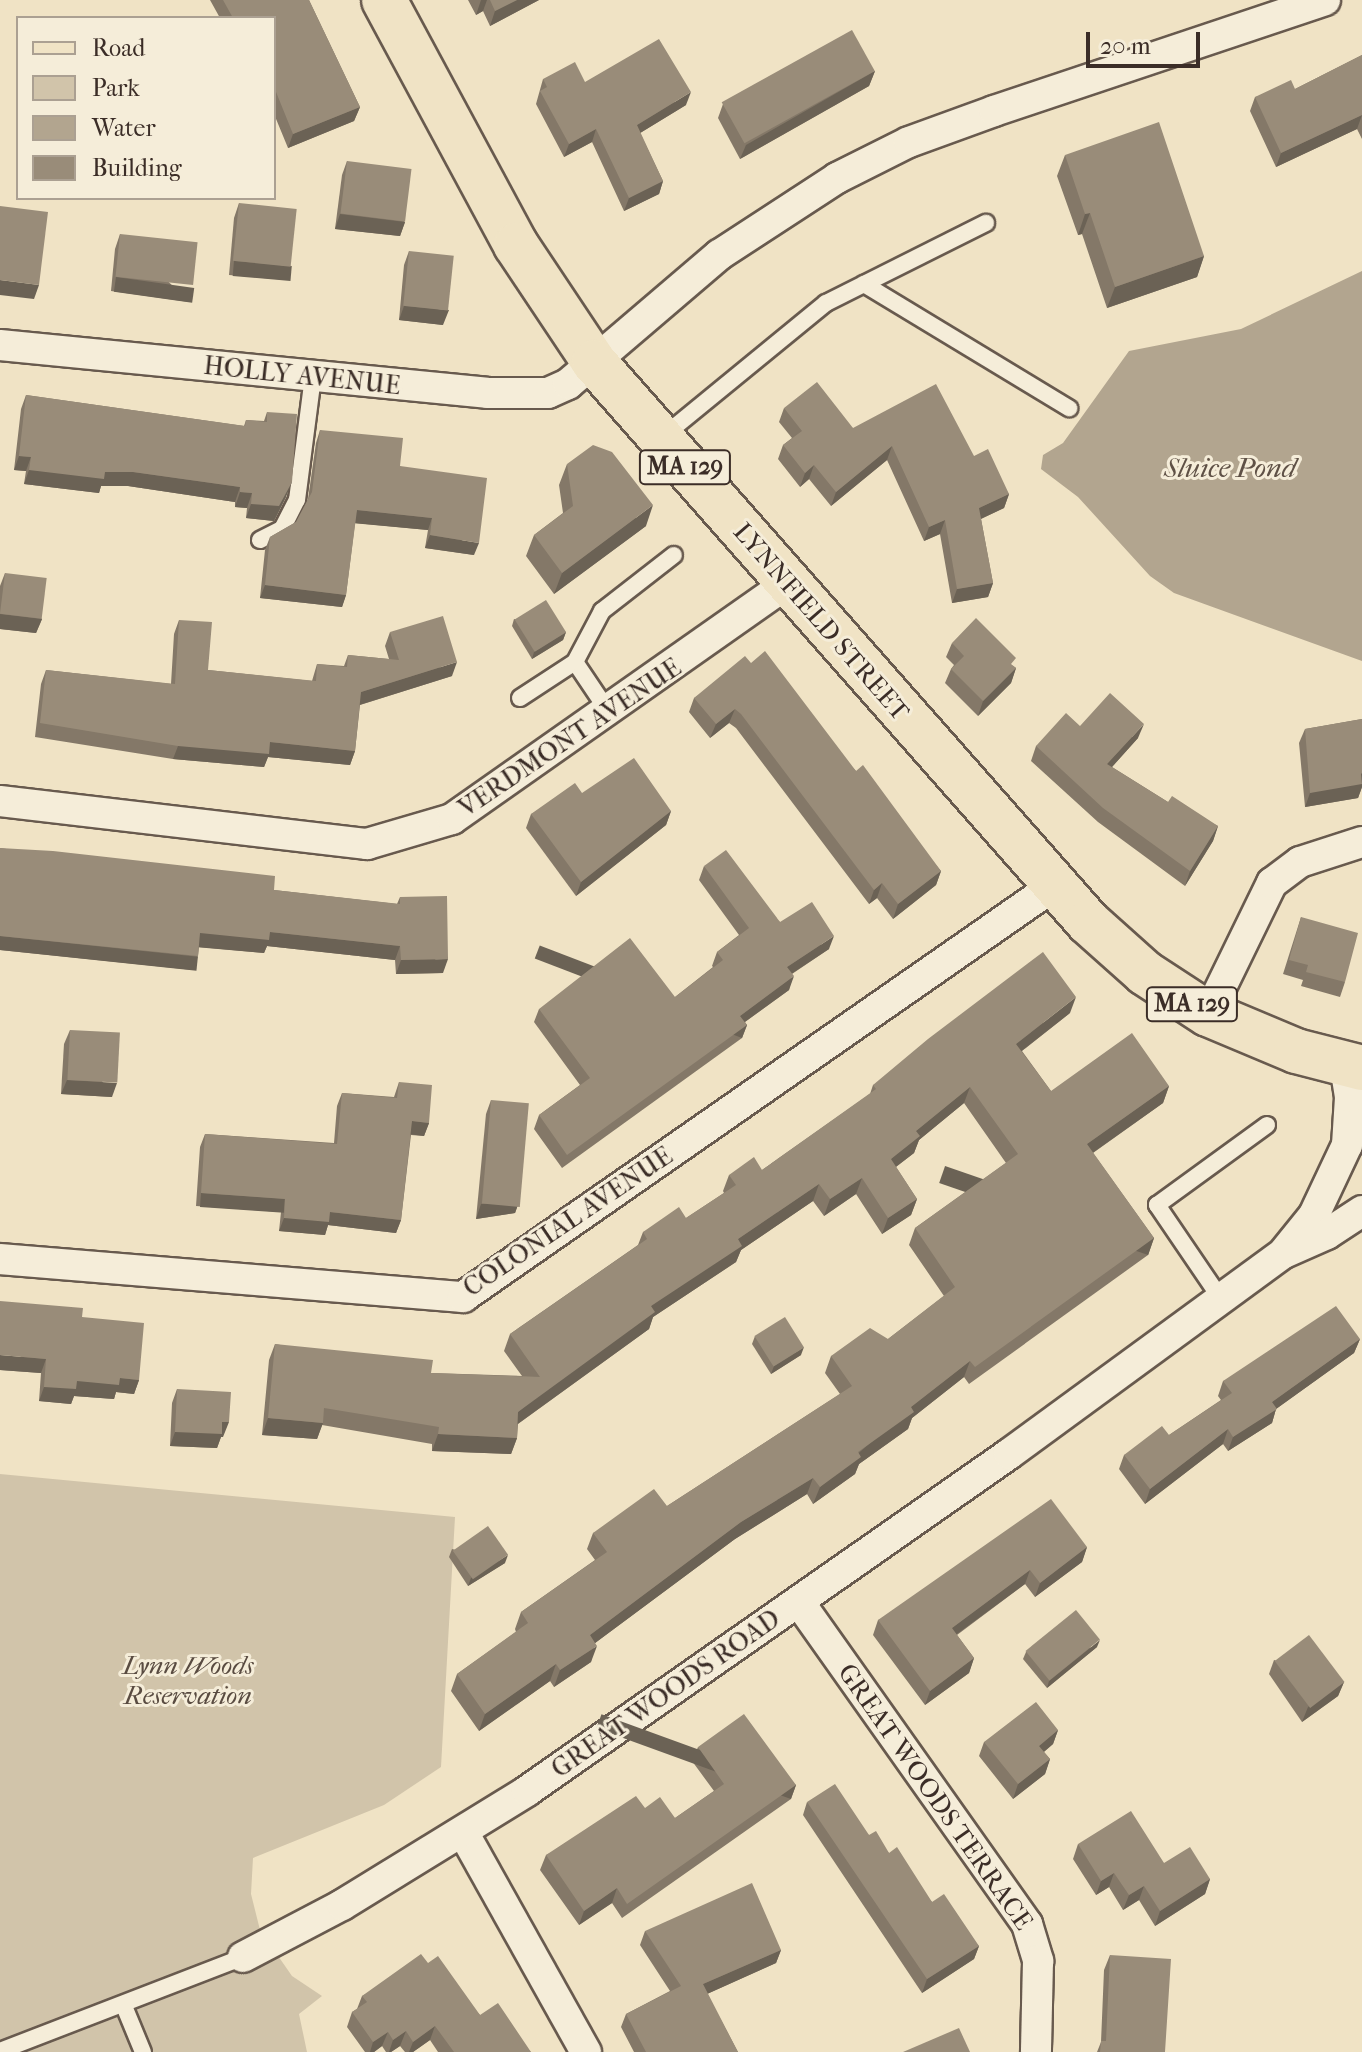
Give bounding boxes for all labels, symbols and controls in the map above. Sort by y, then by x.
legend [16,16,276,200]
scale bar [1090,16,1204,66]
text: 20 m [1100,32,1151,60]
text: Road [92,34,145,62]
text: Park [92,74,140,102]
text: Water [92,114,156,142]
text: Building [92,154,182,182]
street label: HOLLY AVENUE [202,350,402,402]
road number: MA 129 [637,447,733,487]
water label: Sluice Pond [1164,451,1296,485]
street label: LYNNFIELD STREET [727,517,915,727]
street label: VERDMONT AVENUE [453,652,687,824]
road number: MA 129 [1144,984,1240,1024]
street label: COLONIAL AVENUE [458,1140,678,1304]
street label: GREAT WOODS ROAD [546,1603,786,1785]
park label: Lynn Woods Reservation [123,1650,253,1712]
street label: GREAT WOODS TERRACE [831,1658,1039,1936]

